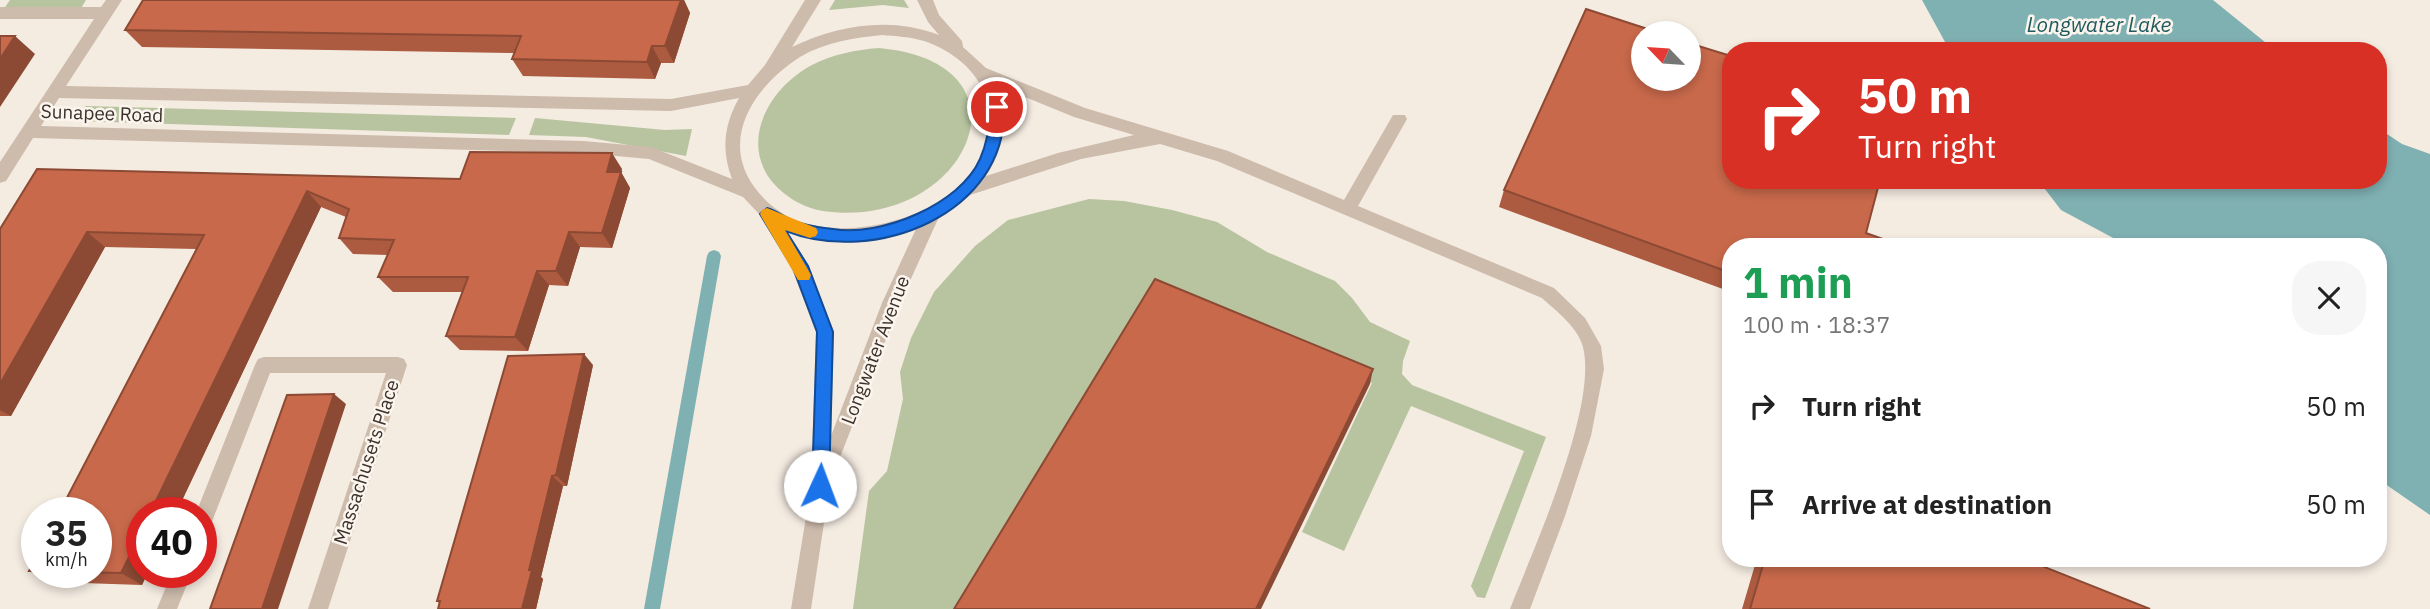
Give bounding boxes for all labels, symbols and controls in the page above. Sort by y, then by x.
water label: Longwater Lake [2027,10,2172,38]
north arrow [1631,21,1701,91]
map controls [1631,21,1701,91]
text: 50 m [1858,63,1972,126]
icon: right [1743,70,1834,161]
pin [967,77,1027,137]
icon: arrive [978,88,1016,126]
street label: Sunapee Road [40,99,164,127]
text: Turn right [1858,125,1996,167]
text: 1 min [1743,255,1853,310]
button: close [2292,261,2366,335]
street label: Longwater Avenue [836,272,914,428]
text: 100 m · 18:37 [1743,309,1890,339]
street label: Massachusets Place [328,376,404,548]
icon: right [1743,387,1781,425]
text: Turn right [1802,389,1921,423]
text: 50 m [2306,389,2366,423]
position arrow [783,449,857,523]
icon: arrive [1743,485,1781,523]
text: Arrive at destination [1802,487,2052,521]
text: 50 m [2306,487,2366,521]
speed limit sign: 40 [126,497,217,588]
text: 35 [45,510,88,556]
text: km/h [45,548,88,571]

